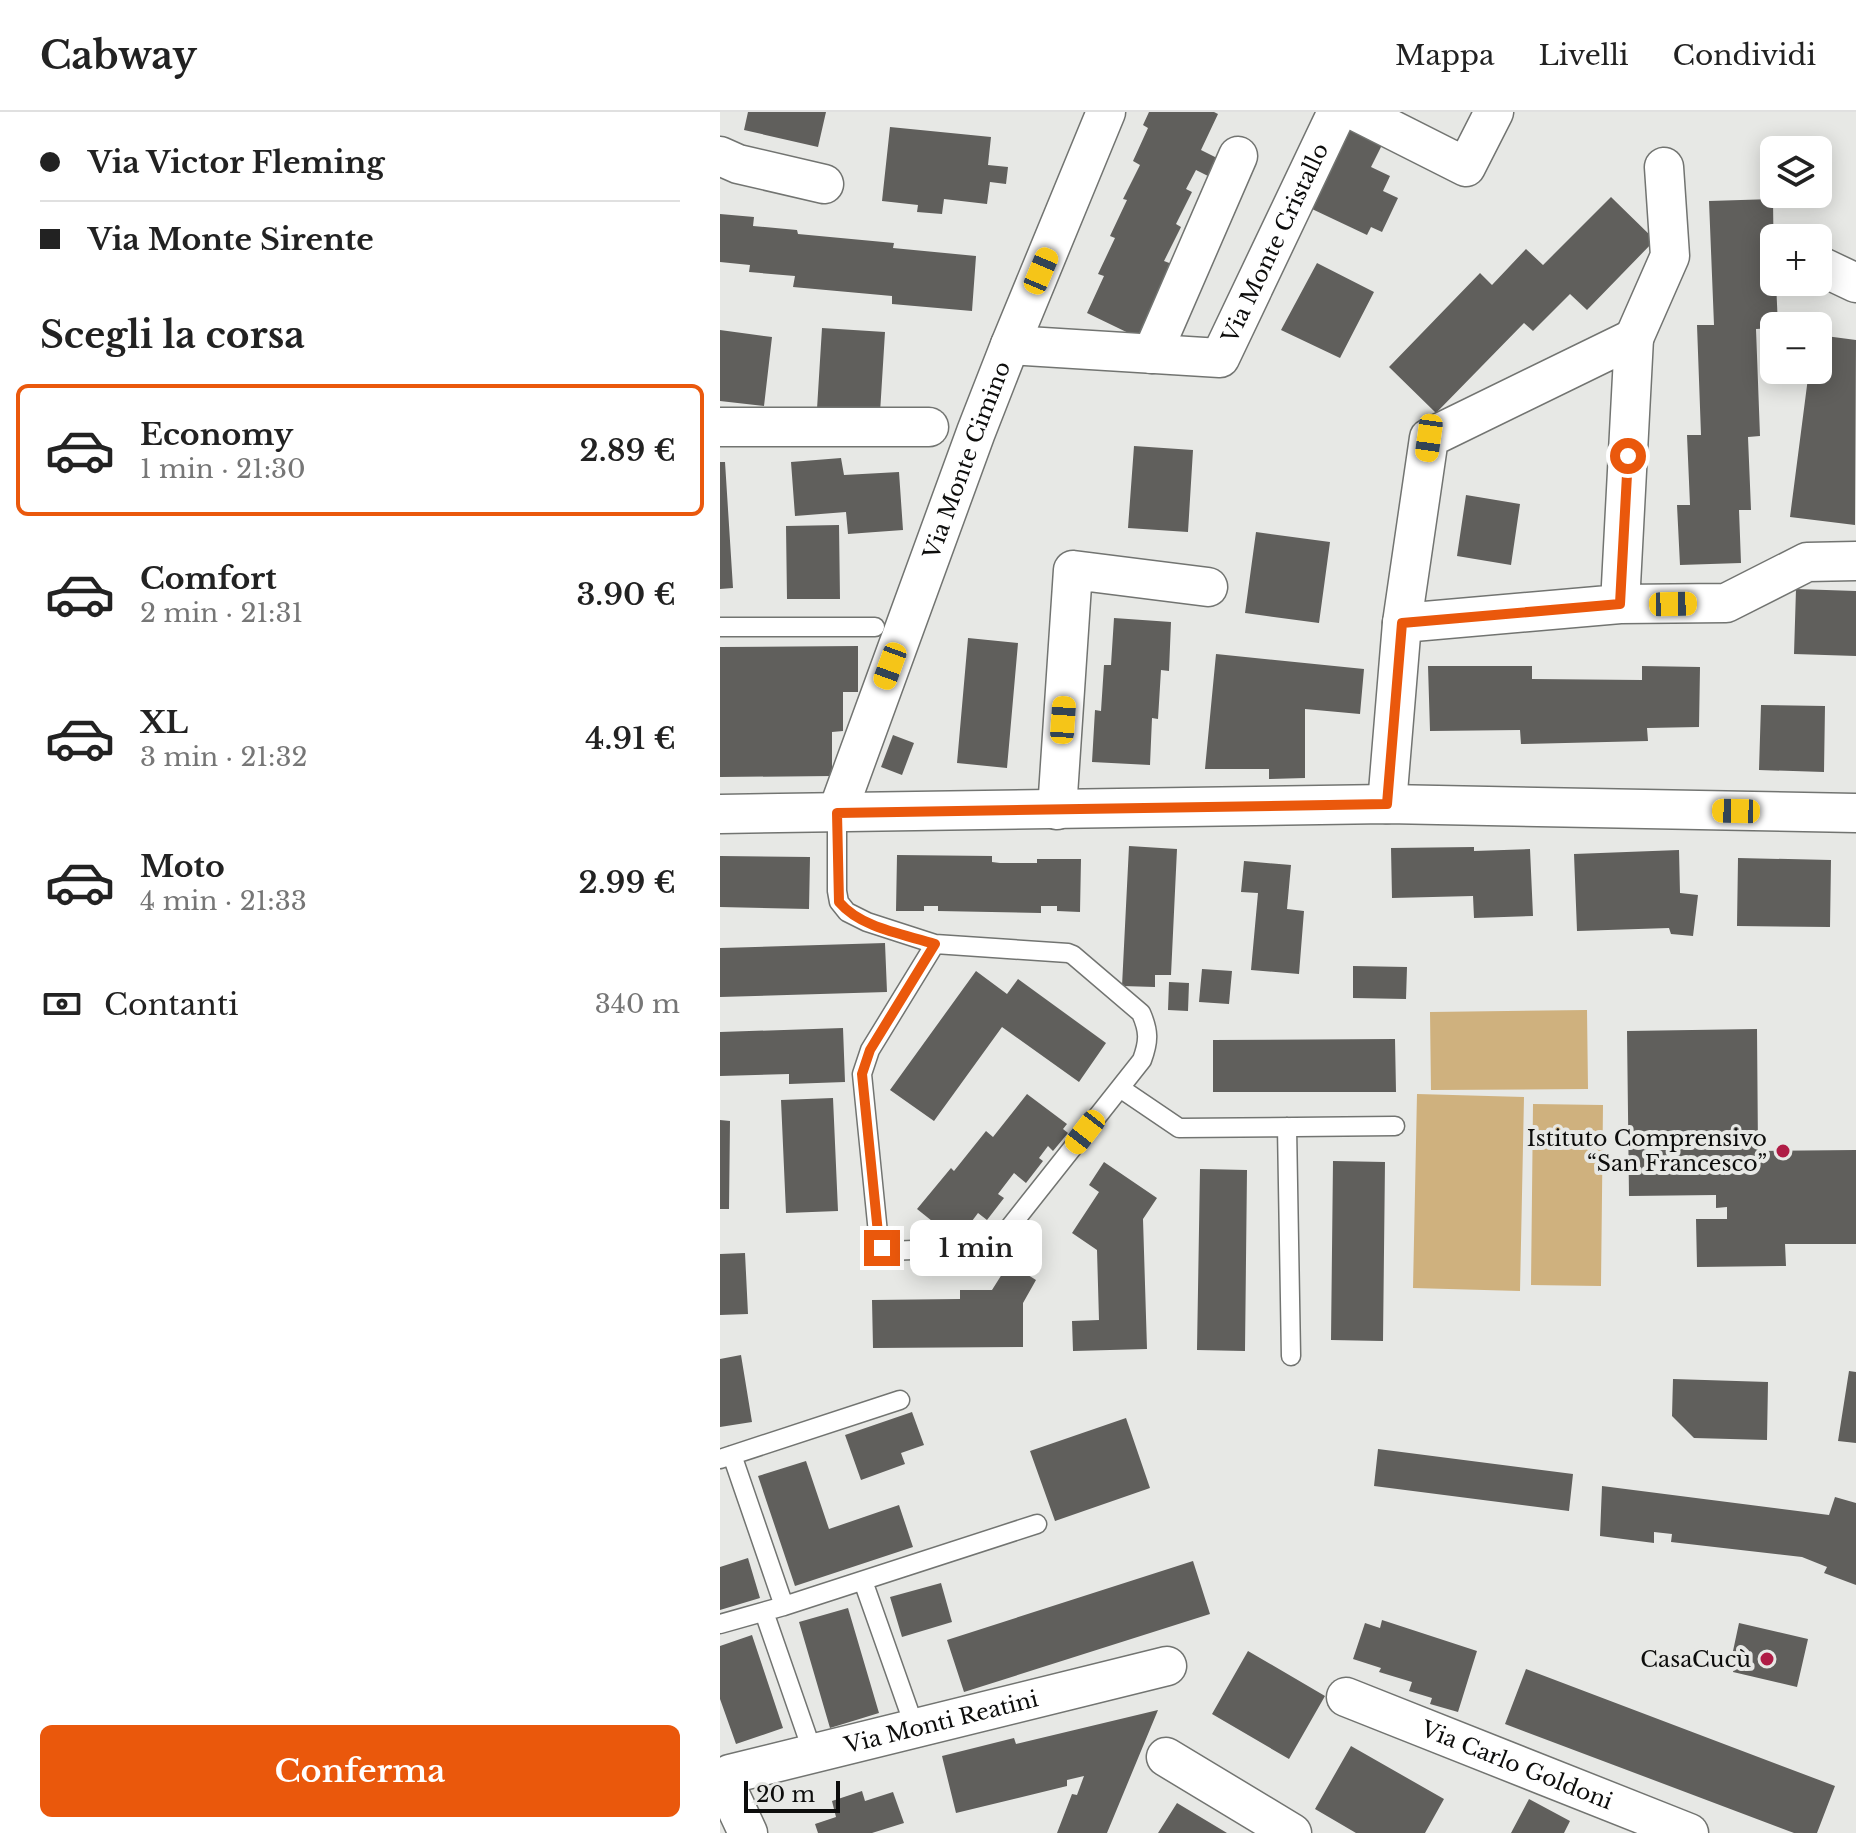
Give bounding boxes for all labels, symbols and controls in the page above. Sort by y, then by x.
text: Cabway [40,32,197,79]
text: Mappa [1395,38,1495,73]
text: Livelli [1539,38,1629,73]
text: Condividi [1673,38,1816,73]
map controls [1760,136,1832,384]
button: layers [1760,136,1832,208]
street label: Via Monte Cristallo [1215,139,1334,348]
text: Via Victor Fleming [88,144,385,181]
text: Via Monte Sirente [88,221,374,258]
button: + [1760,224,1832,296]
car [1021,244,1061,298]
button: − [1760,312,1832,384]
text: Scegli la corsa [40,313,305,358]
street label: Via Monte Cimino [917,357,1016,563]
car [1414,413,1444,463]
icon: car [44,414,116,486]
text: Economy [140,416,293,453]
text: 2.89 € [580,432,676,469]
route start [1610,438,1646,474]
text: 1 min · 21:30 [140,453,306,485]
icon: car [44,558,116,630]
text: Comfort [140,560,277,597]
text: 3.90 € [576,576,676,613]
car [1649,592,1697,616]
text: 2 min · 21:31 [140,597,303,629]
car [871,639,909,693]
car [1049,695,1077,745]
icon: car [44,702,116,774]
text: XL [140,704,188,741]
text: 4.91 € [585,720,676,757]
text: 3 min · 21:32 [140,741,308,773]
car [1712,799,1760,823]
icon: car [44,846,116,918]
text: Moto [140,848,225,885]
text: 2.99 € [578,864,676,901]
text: 4 min · 21:33 [140,885,307,917]
icon: cash [40,982,84,1026]
text: Contanti [104,986,239,1023]
text: 340 m [595,988,680,1020]
car [1061,1106,1109,1158]
place label: Istituto Comprensivo “San Francesco” [1527,1125,1767,1177]
marker: Istituto Comprensivo “San Francesco” [1774,1142,1792,1160]
callout: 1 min [910,1220,1042,1276]
route end [864,1230,900,1266]
text: 1 min [939,1232,1013,1264]
place label: CasaCucù [1640,1646,1751,1673]
marker: CasaCucù [1758,1650,1776,1668]
street label: Via Monti Reatini [841,1685,1041,1759]
street label: Via Carlo Goldoni [1416,1714,1617,1815]
button: Conferma [40,1725,680,1817]
scale bar [744,1777,840,1813]
text: 20 m [756,1781,815,1808]

